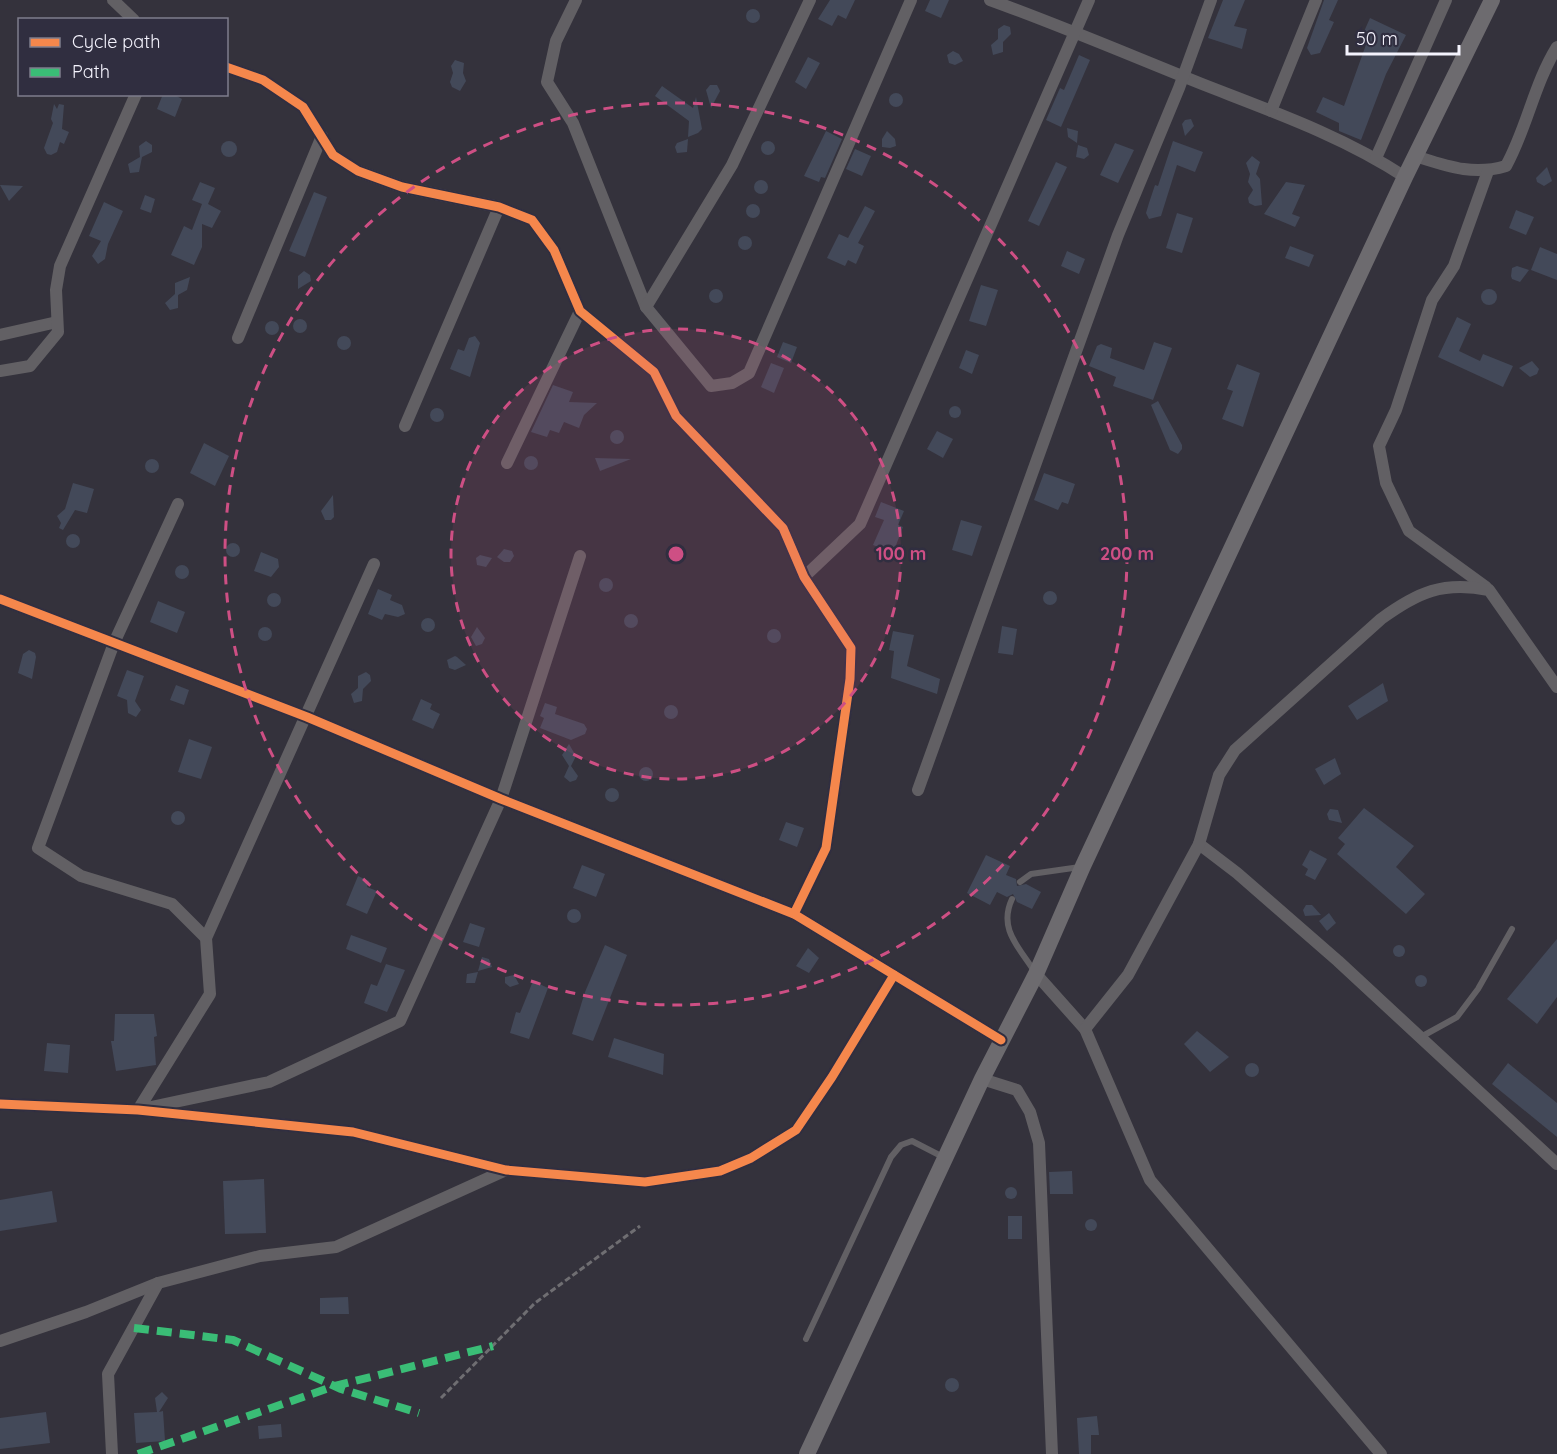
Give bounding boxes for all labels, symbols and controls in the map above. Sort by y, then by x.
legend [18,18,228,96]
scale bar [1347,18,1460,56]
text: 50 m [1356,27,1398,50]
text: Cycle path [72,30,160,53]
text: Path [72,60,110,83]
text: 100 m [876,542,926,565]
text: 200 m [1100,542,1154,565]
centre of rings [666,544,686,564]

